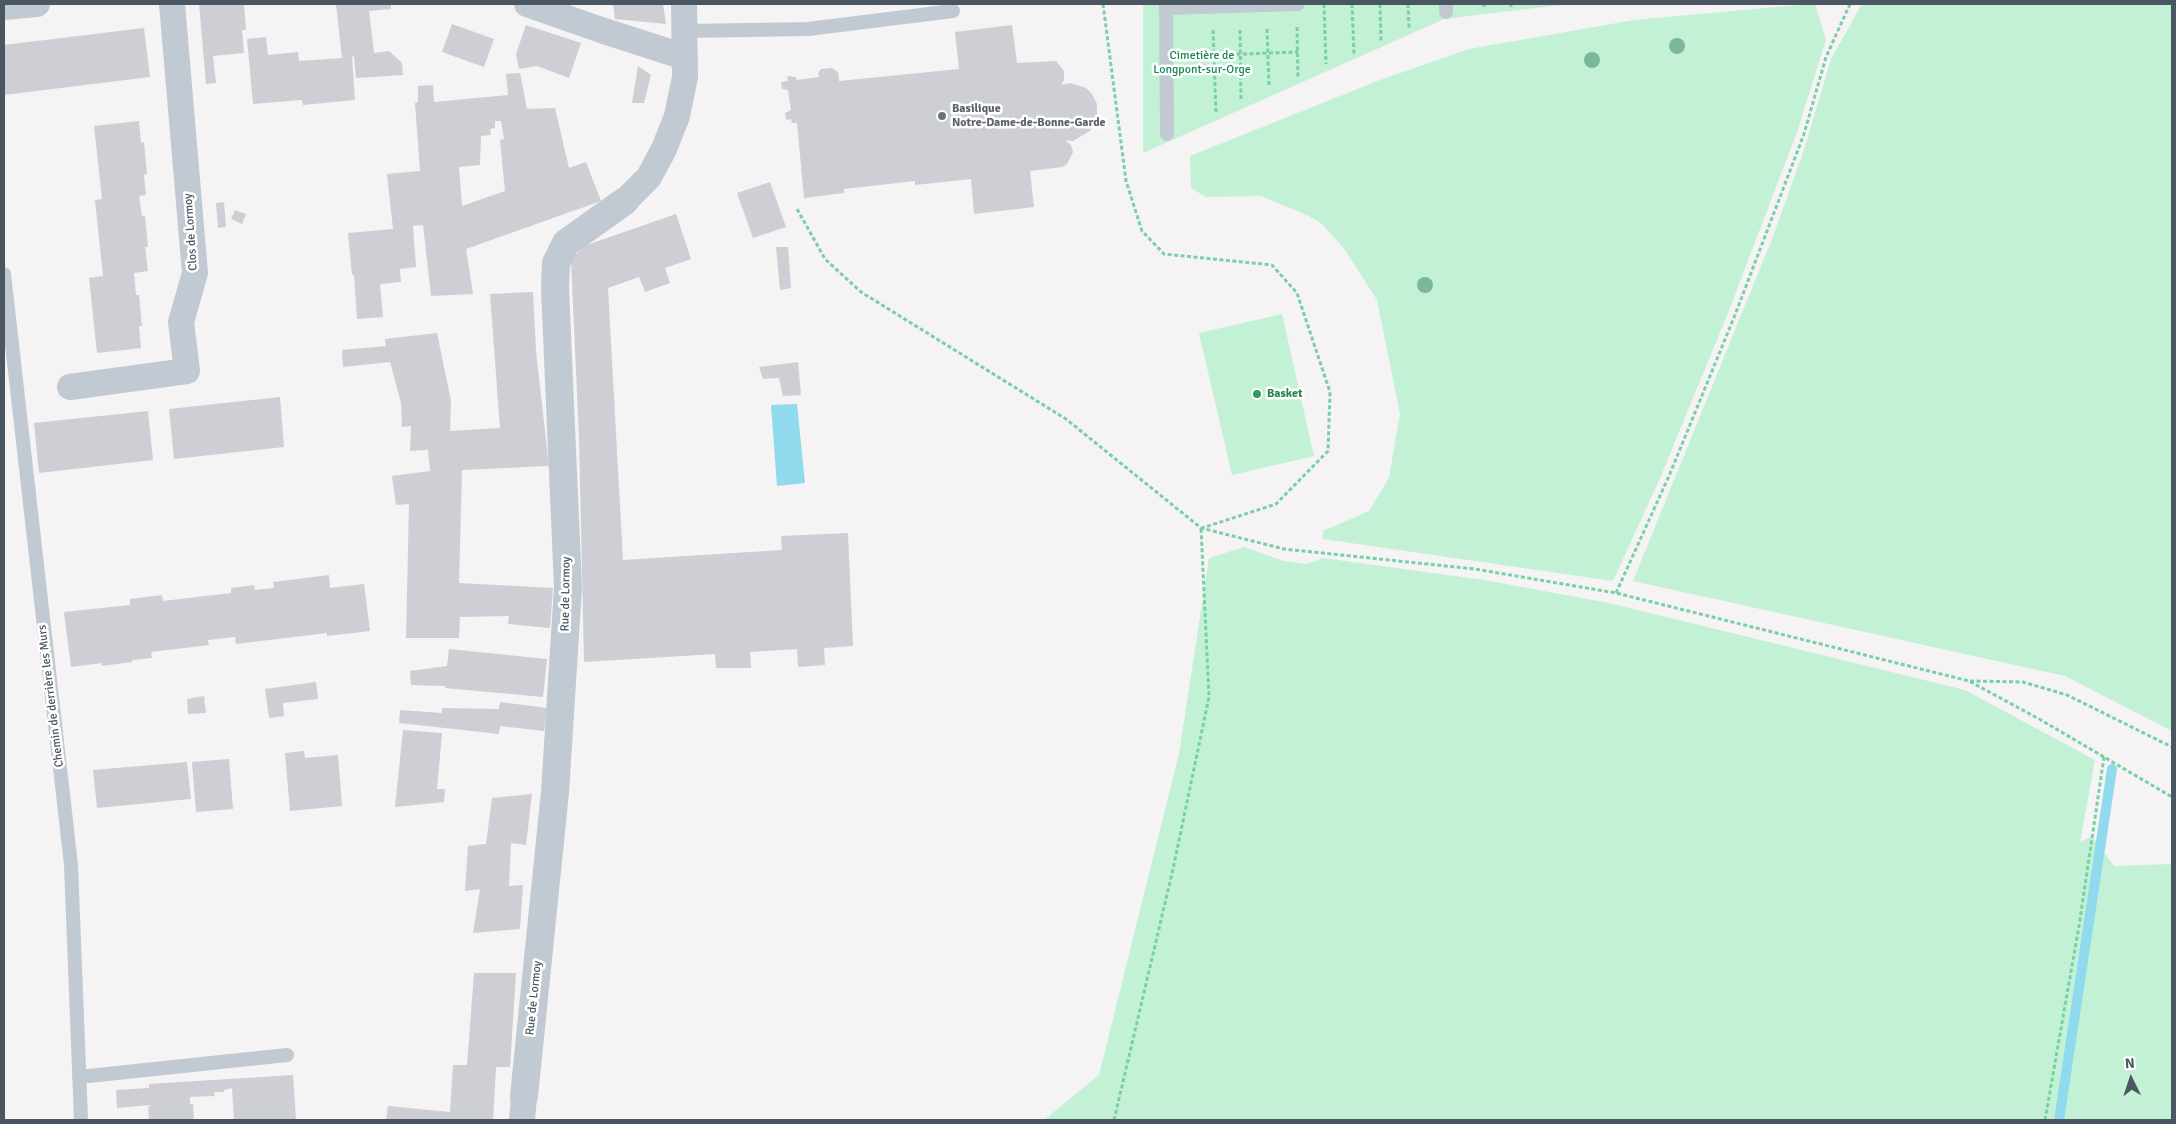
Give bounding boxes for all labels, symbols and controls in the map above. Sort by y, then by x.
park label: Cimetière de Longpont-sur-Orge [1153,49,1251,77]
place label: Basilique Notre-Dame-de-Bonne-Garde [952,102,1106,130]
marker: Basilique Notre-Dame-de-Bonne-Garde [936,110,948,122]
street label: Clos de Lormoy [181,193,201,271]
place label: Basket [1267,387,1302,401]
marker: Basket [1251,388,1263,400]
street label: Rue de Lormoy [558,556,574,632]
street label: Chemin de derrière les Murs [35,624,67,768]
street label: Rue de Lormoy [523,960,545,1036]
north arrow [2106,1054,2156,1104]
text: N [2124,1055,2135,1072]

